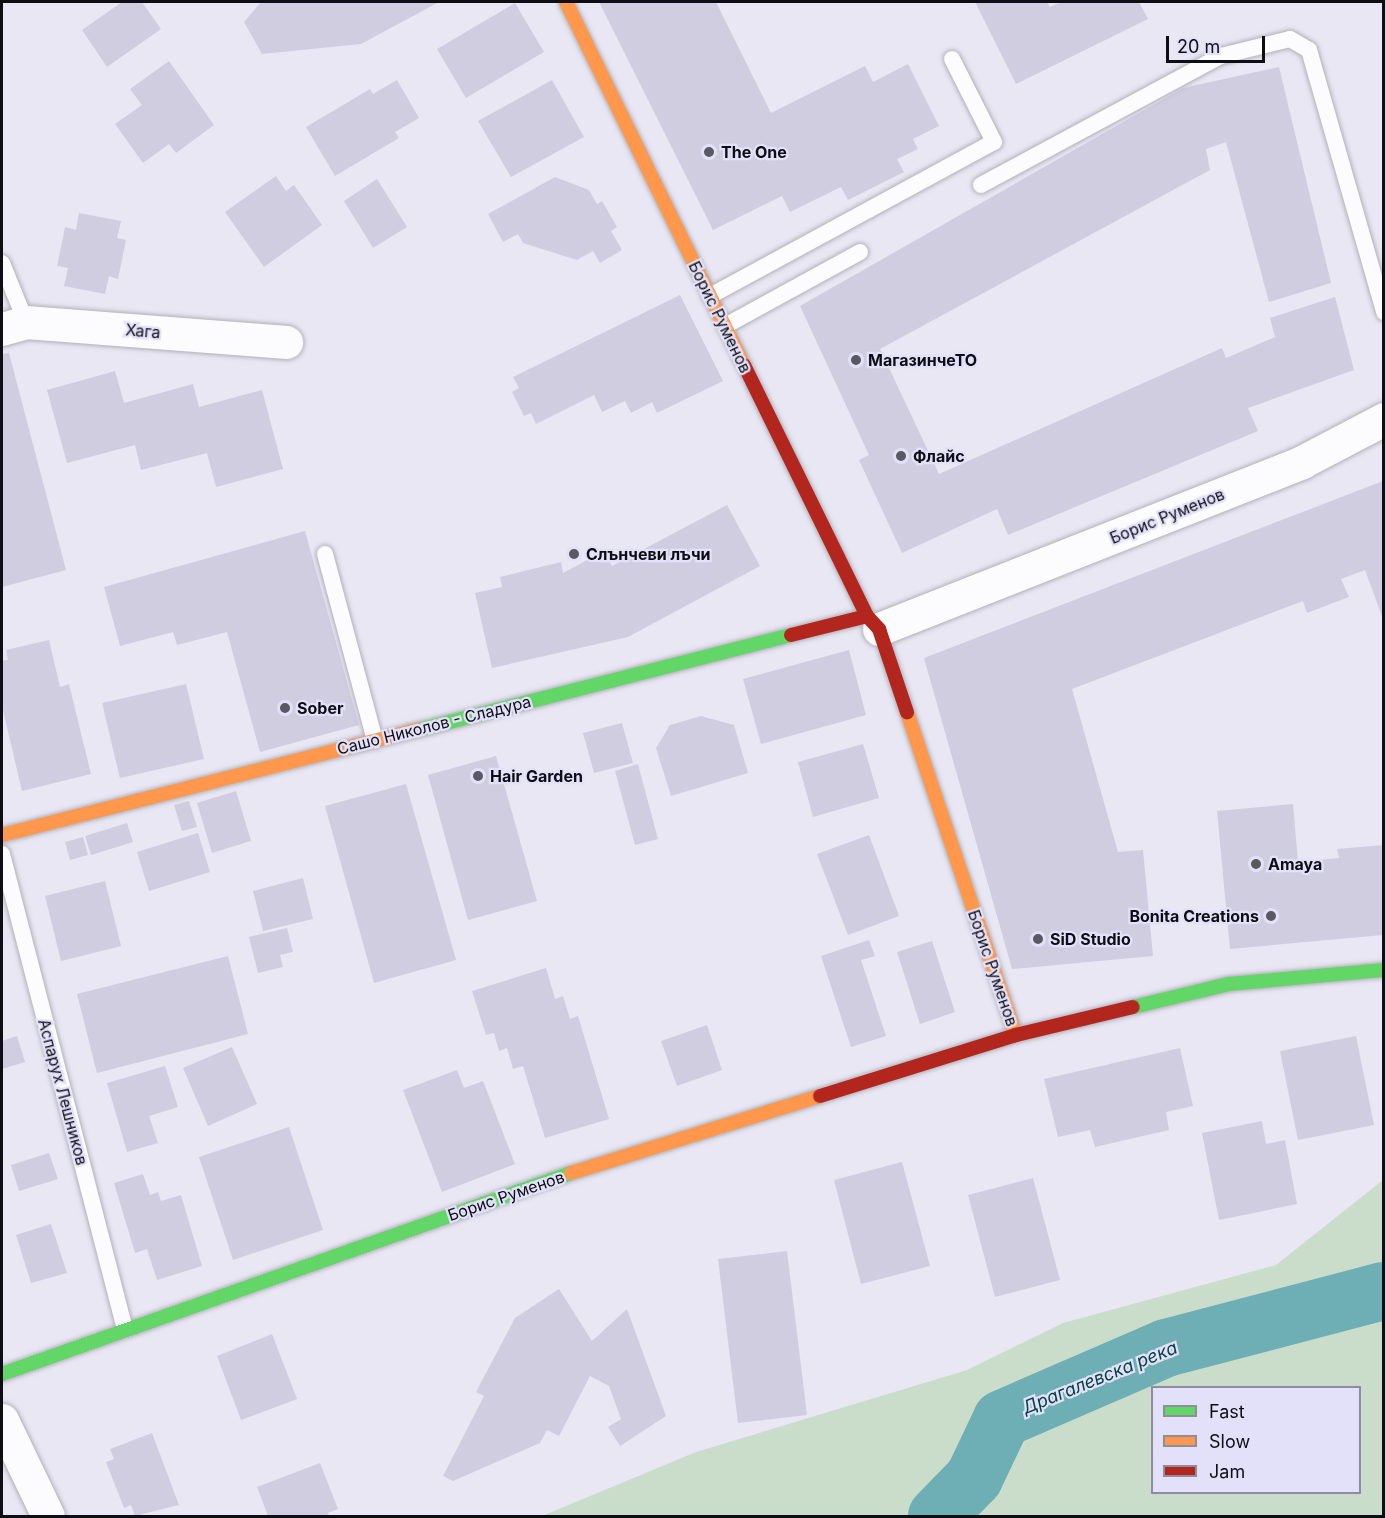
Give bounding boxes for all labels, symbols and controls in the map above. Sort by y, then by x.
scale bar [1169,24,1268,62]
text: 20 m [1177,36,1220,57]
place label: The One [721,142,787,162]
marker: The One [702,145,716,159]
street label: Борис Руменов [685,258,755,376]
street label: Хага [125,320,161,342]
place label: МагазинчеТО [868,350,977,370]
marker: МагазинчеТО [849,353,863,367]
place label: Флайс [913,446,965,466]
marker: Флайс [894,449,908,463]
street label: Борис Руменов [1107,484,1227,548]
place label: Слънчеви лъчи [586,544,711,564]
marker: Слънчеви лъчи [567,547,581,561]
street label: Сашо Николов - Сладура [335,692,533,758]
place label: Sober [297,698,343,718]
marker: Sober [278,701,292,715]
place label: Hair Garden [490,766,583,786]
marker: Hair Garden [471,769,485,783]
place label: Amaya [1268,854,1322,874]
marker: Amaya [1249,857,1263,871]
place label: Bonita Creations [1129,906,1259,926]
street label: Борис Руменов [964,907,1022,1029]
marker: Bonita Creations [1264,909,1278,923]
place label: SiD Studio [1050,929,1131,949]
marker: SiD Studio [1031,932,1045,946]
street label: Аспарух Лешников [34,1017,92,1167]
street label: Борис Руменов [445,1167,567,1225]
water label: Драгалевска река [1019,1337,1181,1419]
legend [1151,1386,1361,1494]
text: Fast [1209,1401,1245,1422]
text: Slow [1209,1431,1250,1452]
text: Jam [1209,1461,1245,1482]

